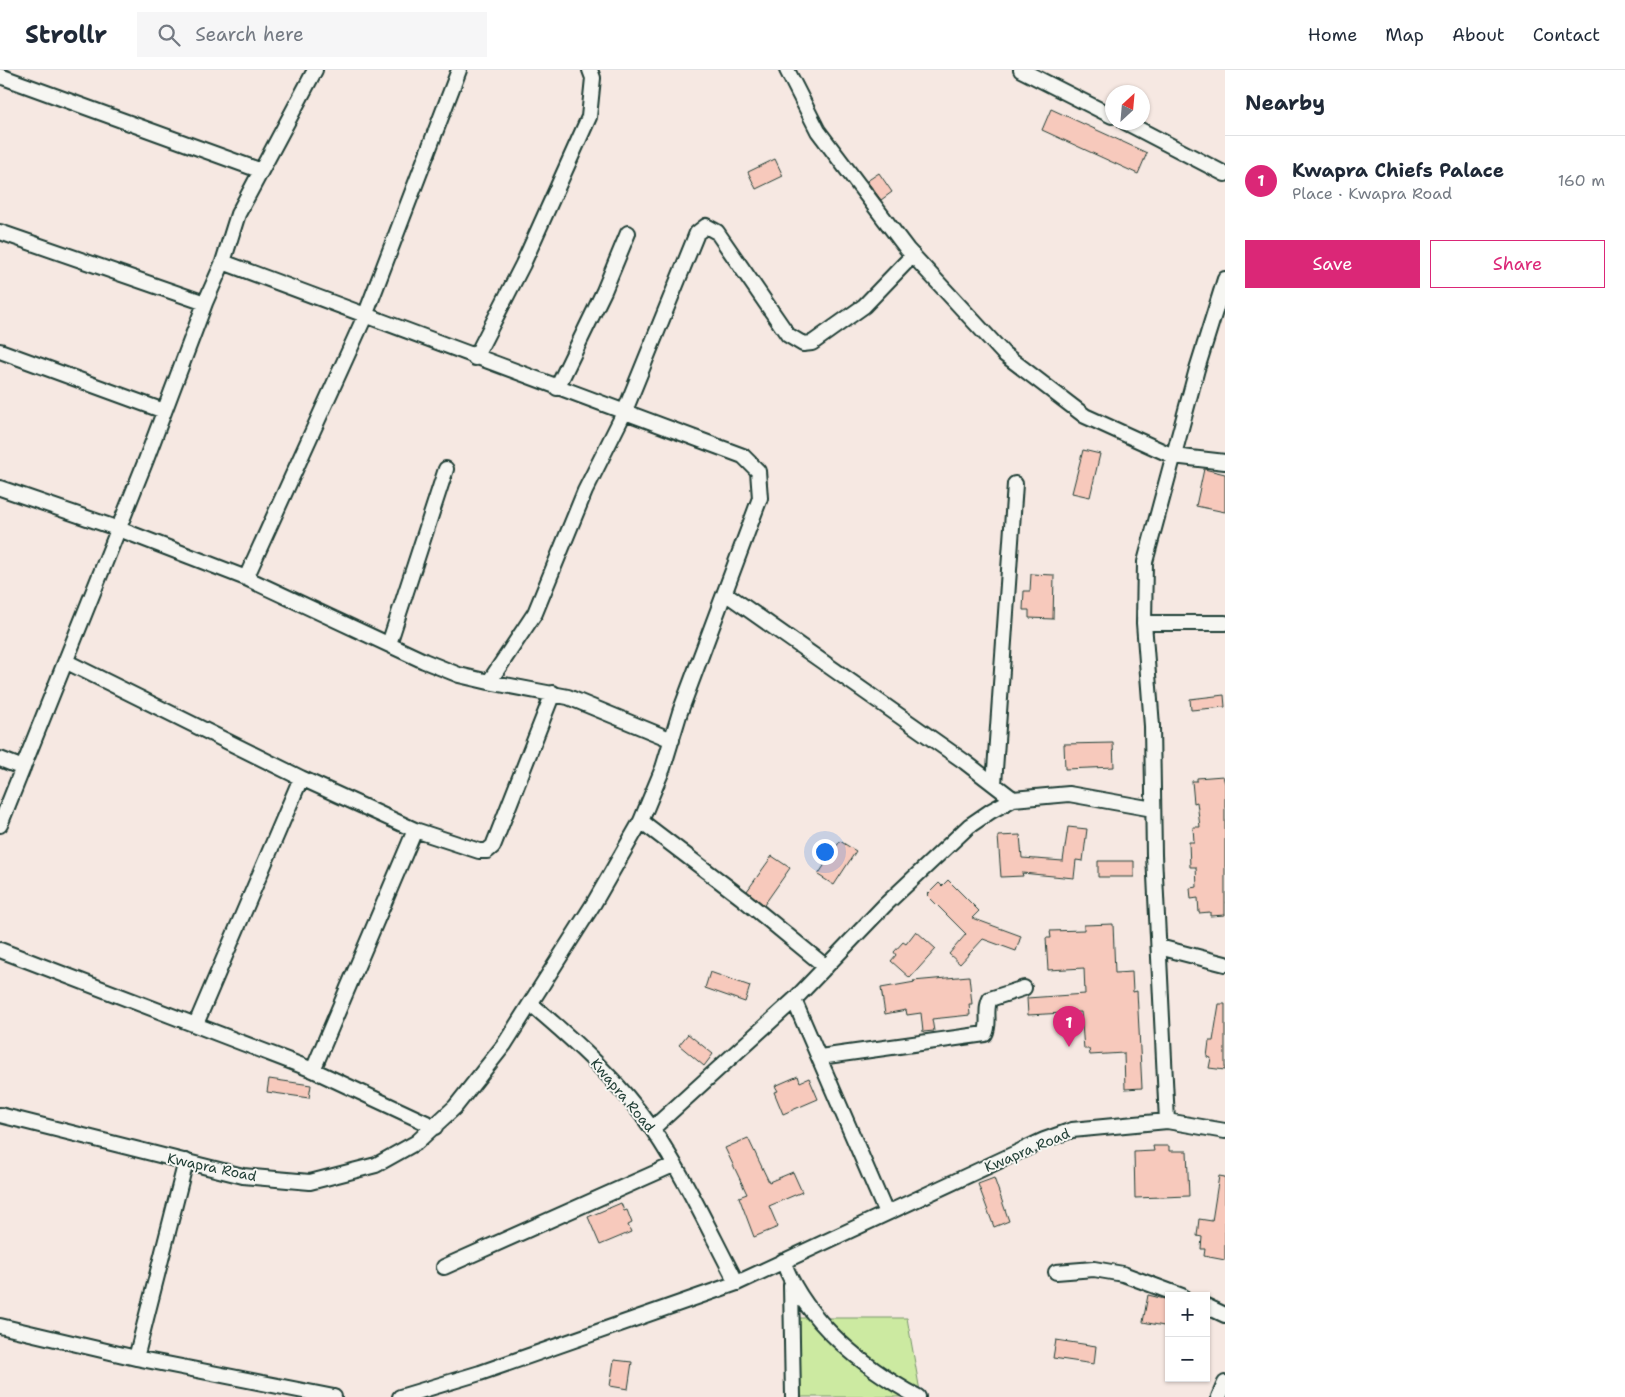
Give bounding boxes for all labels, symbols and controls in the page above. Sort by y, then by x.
search box [137,12,487,57]
text: Strollr [25,19,107,51]
icon: search [155,21,183,49]
text: Search here [195,22,304,47]
text: Home [1308,23,1357,47]
text: Map [1385,23,1424,47]
text: About [1452,23,1505,47]
text: Contact [1533,23,1600,47]
north arrow [1105,85,1150,130]
text: Nearby [1245,89,1325,117]
text: Kwapra Chiefs Palace [1292,158,1504,183]
text: 1 [1257,170,1265,191]
text: 160 m [1558,170,1605,191]
text: Place · Kwapra Road [1292,183,1452,204]
button: Save [1245,240,1420,288]
button: Share [1430,240,1605,288]
your location [812,839,838,865]
pin: 1 [1053,1006,1085,1047]
street label: Kwapra Road [587,1054,659,1136]
street label: Kwapra Road [982,1124,1072,1176]
street label: Kwapra Road [166,1149,258,1185]
map controls [1165,1292,1210,1382]
button: + [1165,1292,1210,1337]
button: − [1165,1337,1210,1382]

